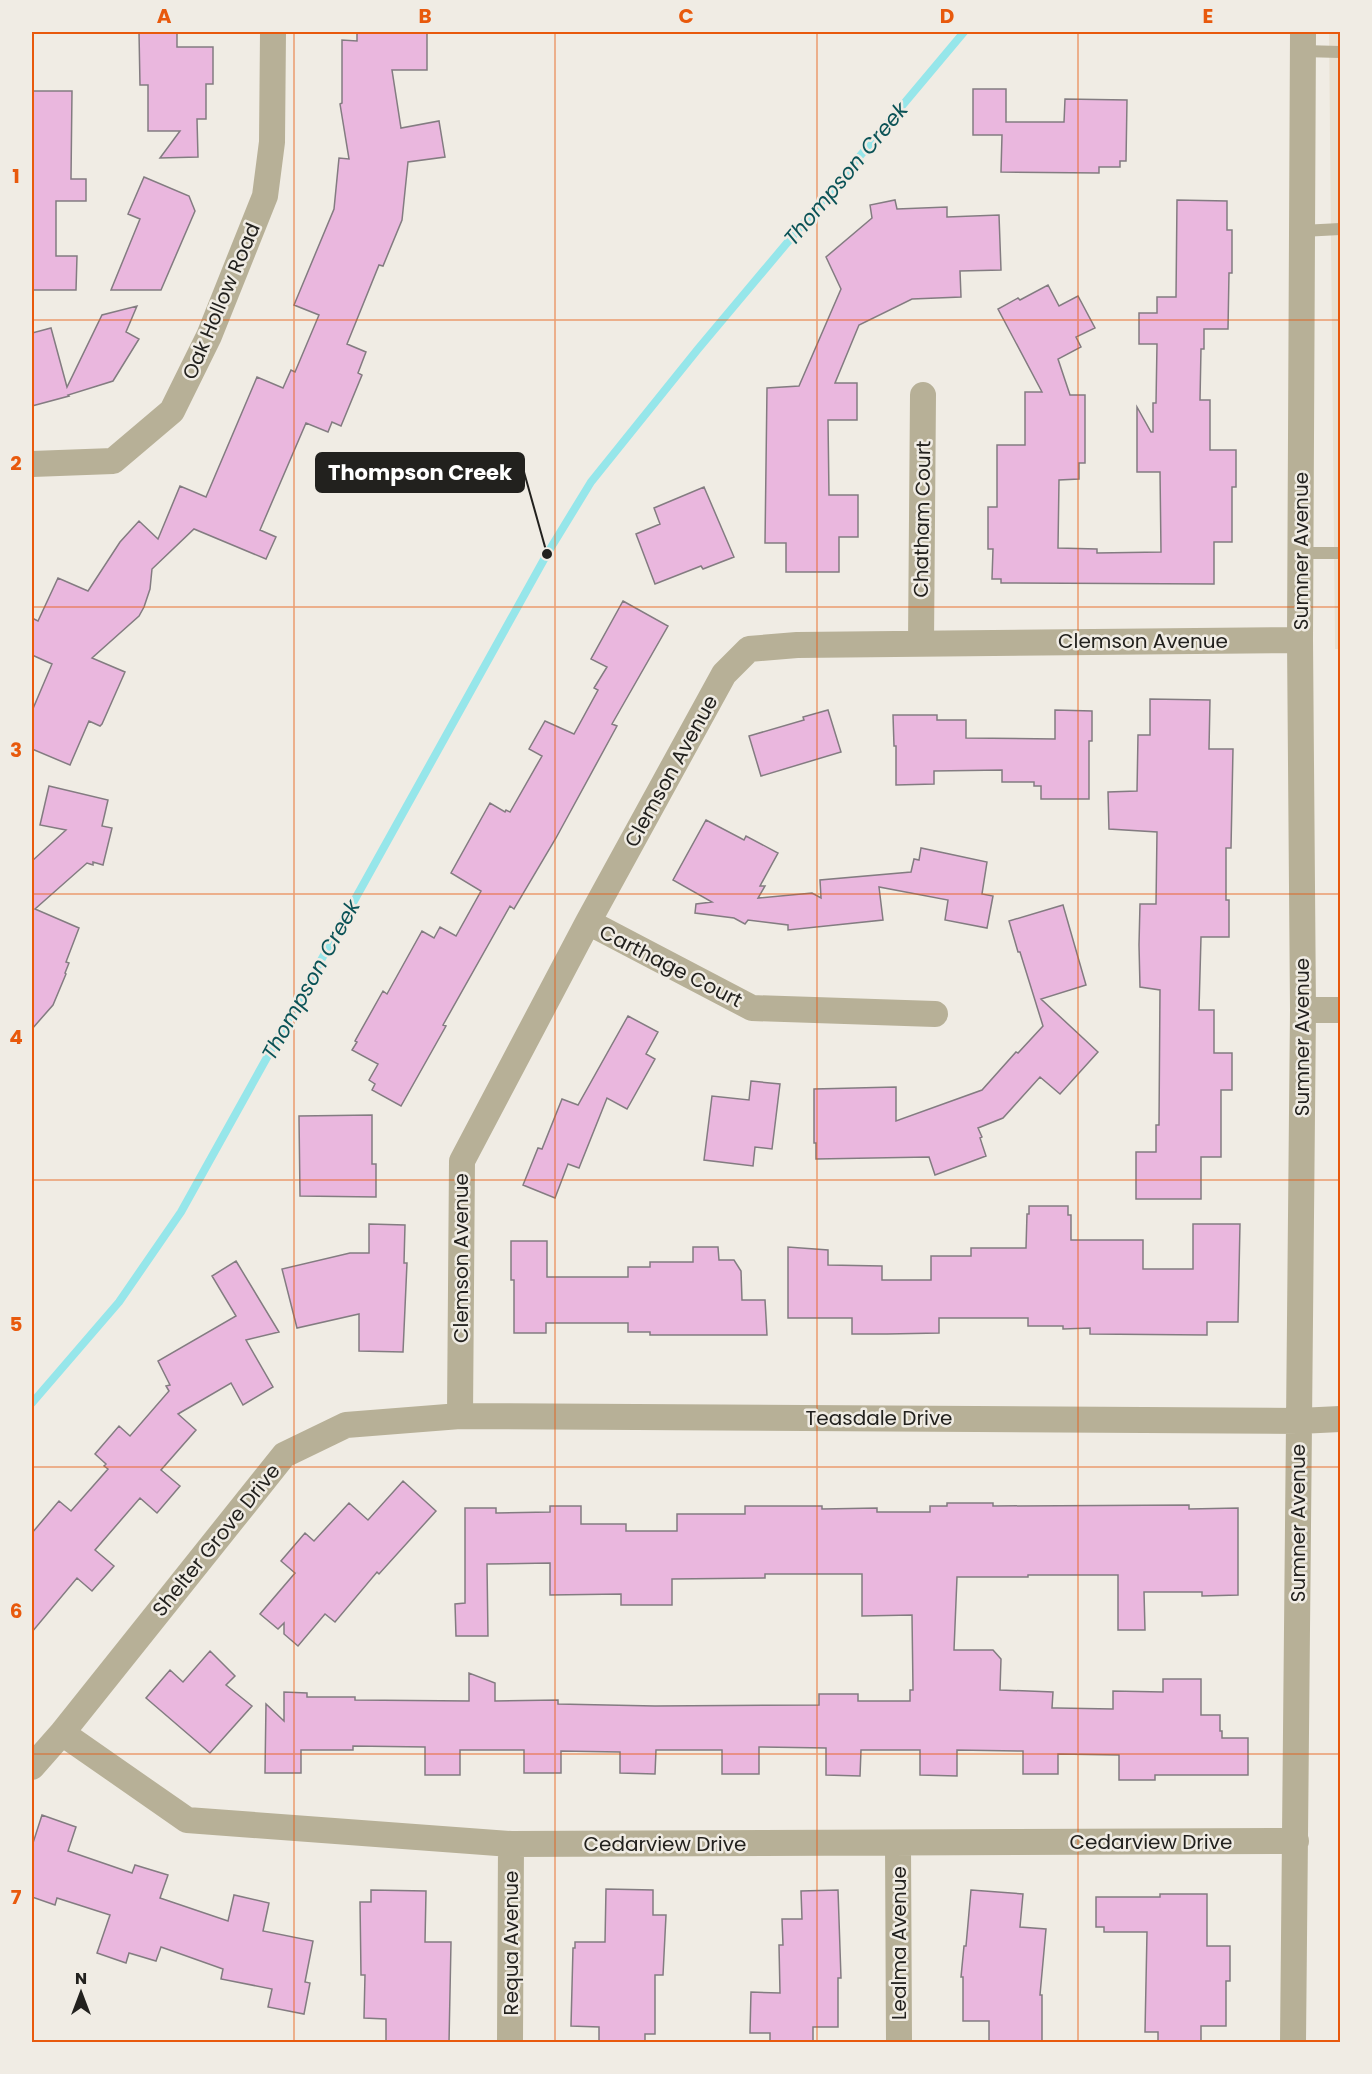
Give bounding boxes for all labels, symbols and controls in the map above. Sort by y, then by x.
text: A [157,2,172,30]
text: B [418,2,432,30]
text: C [678,2,694,30]
text: D [940,2,954,30]
text: E [1203,2,1213,30]
water label: Thompson Creek [777,95,915,252]
text: 1 [12,162,20,190]
street label: Oak Hollow Road [175,218,267,384]
street label: Chatham Court [907,440,937,598]
text: 2 [10,449,22,477]
callout: Thompson Creek [316,453,524,492]
text: Thompson Creek [328,458,512,487]
street label: Sumner Avenue [1287,472,1315,630]
street label: Clemson Avenue [1058,627,1228,655]
street label: Clemson Avenue [618,690,724,852]
text: 3 [10,736,22,764]
water label: Thompson Creek [254,893,367,1065]
street label: Carthage Court [595,918,747,1014]
street label: Sumner Avenue [1288,958,1316,1116]
text: 4 [9,1023,23,1051]
street label: Clemson Avenue [447,1173,475,1343]
text: 5 [10,1310,23,1338]
street label: Teasdale Drive [805,1404,953,1432]
street label: Sumner Avenue [1284,1444,1312,1602]
street label: Shelter Grove Drive [146,1458,286,1622]
text: 6 [10,1597,22,1625]
street label: Cedarview Drive [1070,1828,1232,1856]
street label: Cedarview Drive [584,1830,746,1858]
street label: Lealma Avenue [885,1866,913,2020]
street label: Requa Avenue [497,1871,525,2015]
text: 7 [11,1883,22,1911]
north arrow [51,1963,111,2023]
text: N [75,1967,87,1990]

